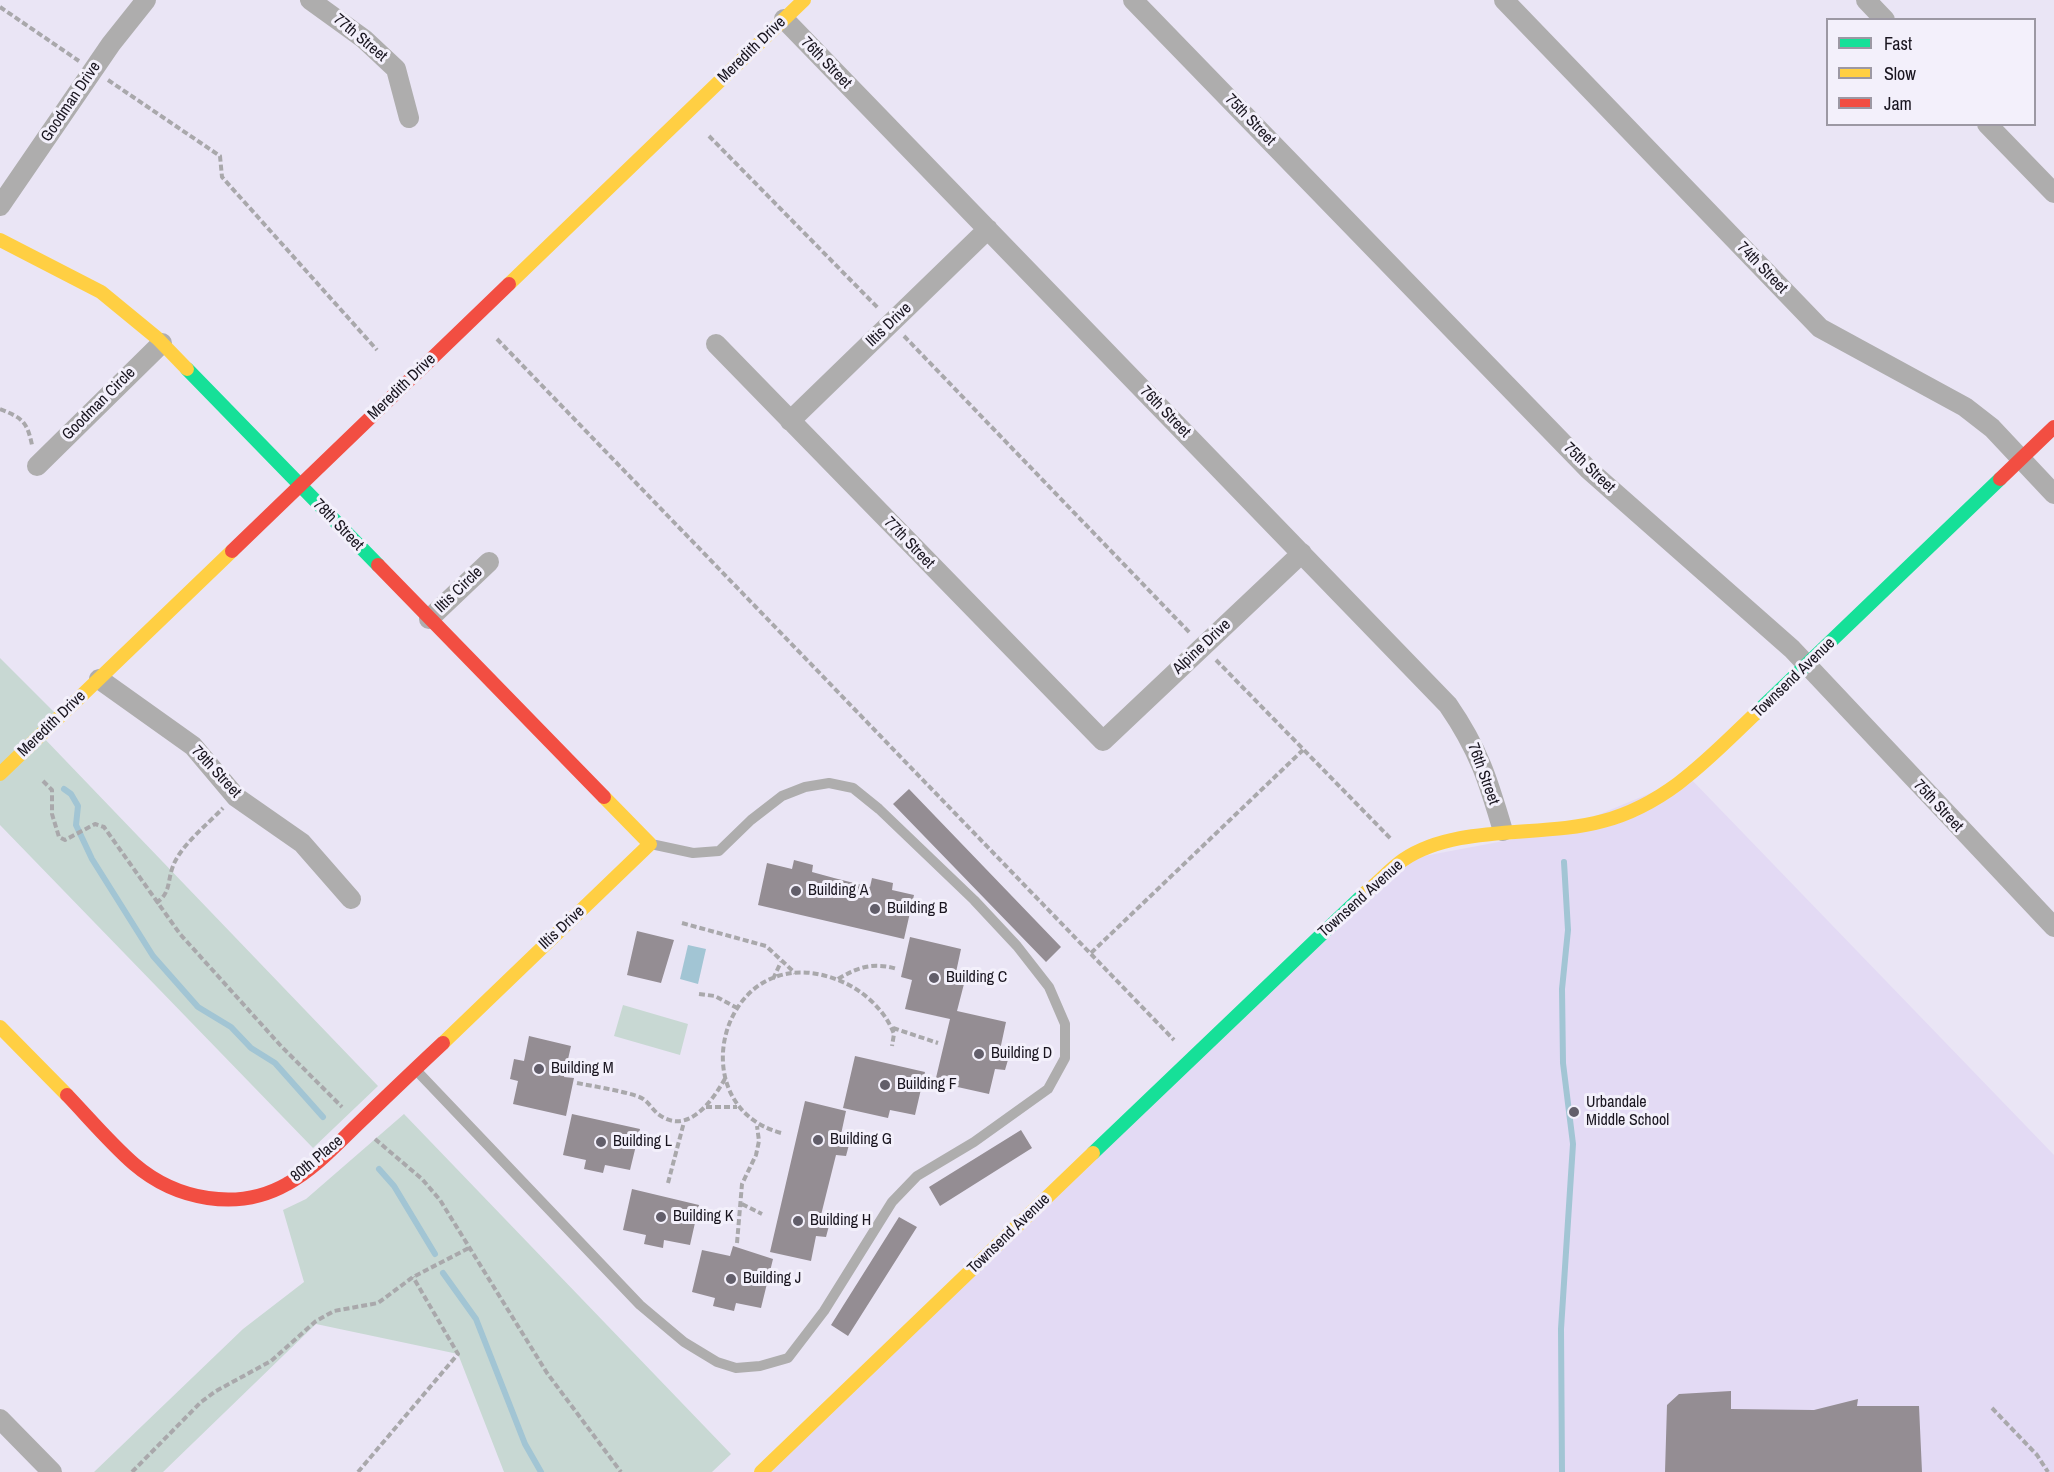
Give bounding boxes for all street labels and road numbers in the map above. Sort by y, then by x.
street label: 77th Street [329,10,391,66]
street label: Meredith Drive [714,13,790,87]
street label: 76th Street [797,33,855,93]
street label: Goodman Drive [37,58,105,146]
street label: 75th Street [1221,90,1279,150]
street label: 74th Street [1733,238,1791,298]
street label: Iltis Drive [862,299,916,351]
street label: Meredith Drive [364,350,440,424]
street label: Goodman Circle [58,363,140,445]
street label: 76th Street [1136,382,1194,442]
street label: 75th Street [1559,439,1619,497]
street label: 78th Street [309,495,367,555]
street label: 77th Street [880,513,938,573]
street label: Iltis Circle [431,563,487,617]
street label: Alpine Drive [1169,615,1235,679]
street label: Townsend Avenue [1749,634,1839,722]
street label: Meredith Drive [14,687,90,761]
street label: 76th Street [1463,741,1503,807]
street label: 79th Street [187,742,245,802]
street label: 75th Street [1909,776,1967,836]
street label: Townsend Avenue [1315,856,1407,942]
street label: Iltis Drive [535,902,589,954]
street label: 80th Place [287,1132,347,1186]
street label: Townsend Avenue [964,1190,1054,1278]

